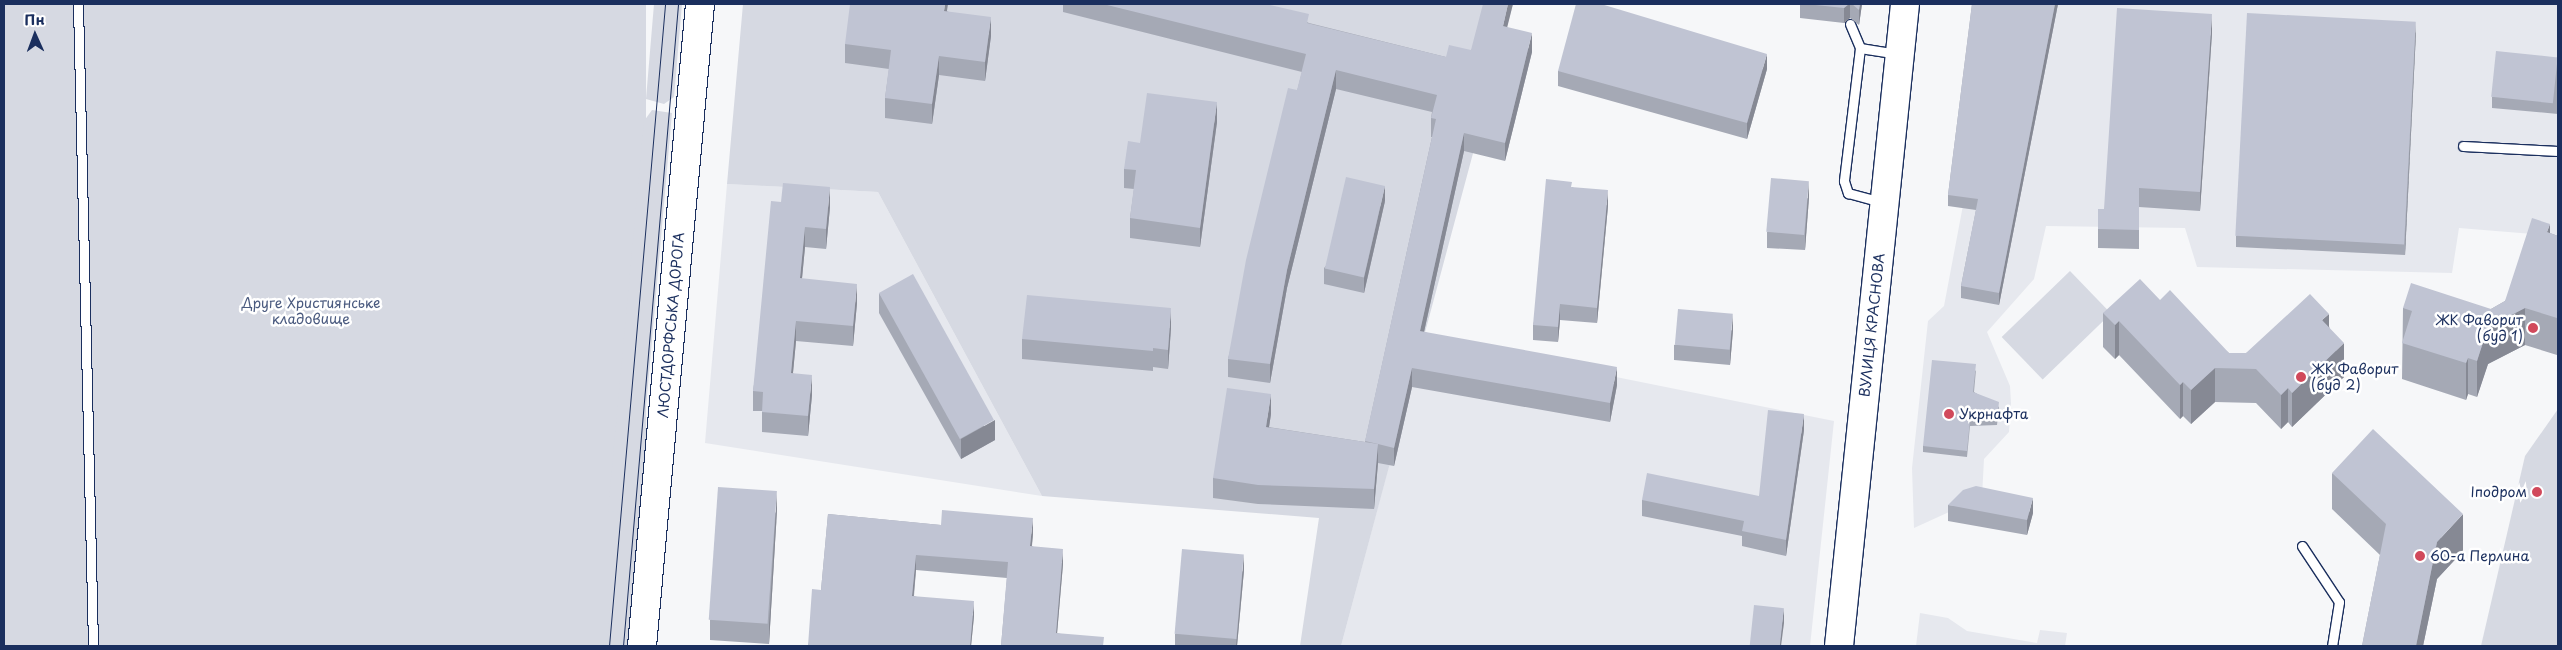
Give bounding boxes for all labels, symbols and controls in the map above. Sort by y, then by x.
text: Пн [24,9,45,30]
north arrow [10,10,60,60]
street label: ЛЮСТДОРФСЬКА ДОРОГА [654,231,688,419]
street label: ВУЛИЦЯ КРАСНОВА [1856,252,1888,398]
park label: Друге Християнське кладовище [241,295,381,328]
place label: ЖК Фаворит (буд 1) [2434,312,2523,344]
marker: ЖК Фаворит (буд 1) [2527,322,2539,334]
place label: ЖК Фаворит (буд 2) [2311,361,2400,394]
marker: ЖК Фаворит (буд 2) [2295,371,2307,383]
place label: Укрнафта [1959,406,2028,422]
marker: Укрнафта [1943,408,1955,420]
place label: Іподром [2470,484,2527,500]
marker: Іподром [2531,486,2543,498]
place label: 60-а Перлина [2430,548,2530,564]
marker: 60-а Перлина [2414,550,2426,562]

